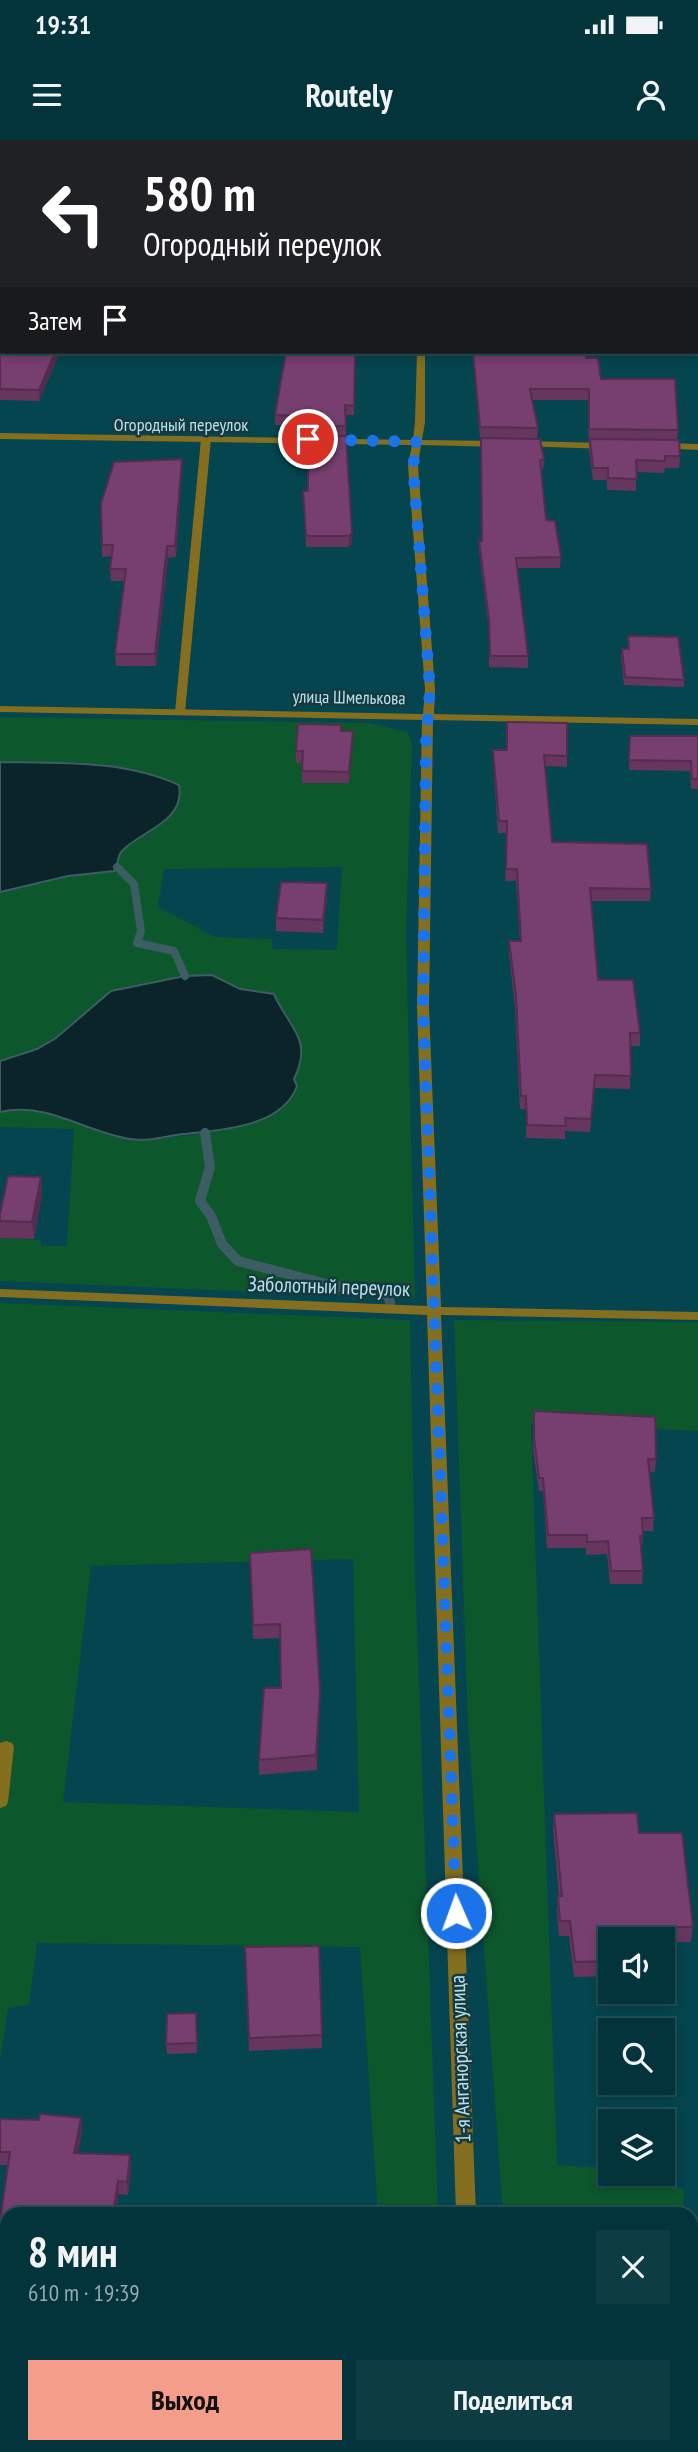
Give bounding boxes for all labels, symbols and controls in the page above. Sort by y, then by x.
text: 19:31 [35,8,91,41]
text: Routely [306,74,392,116]
icon: menu [28,76,66,114]
icon: person [632,76,670,114]
text: 580 m [143,161,256,225]
icon: left [28,168,119,259]
text: Огородный переулок [143,223,382,265]
icon: arrive [96,301,134,339]
text: Затем [28,304,82,337]
pin [278,409,338,469]
street label: Огородный переулок [114,413,248,436]
icon: arrive [289,420,327,458]
street label: улица Шмелькова [292,685,406,709]
street label: Заболотный переулок [247,1270,411,1302]
position arrow [419,1876,493,1950]
map controls [598,1927,675,2186]
button: sound [598,1927,675,2004]
street label: 1-я Анганорская улица [444,1975,476,2143]
button: search [598,2018,675,2095]
button: layers [598,2109,675,2186]
text: 8 мин [28,2224,118,2279]
button: close [596,2230,670,2304]
text: 610 m · 19:39 [28,2278,140,2307]
button: Выход [28,2360,342,2440]
button: Поделиться [356,2360,670,2440]

